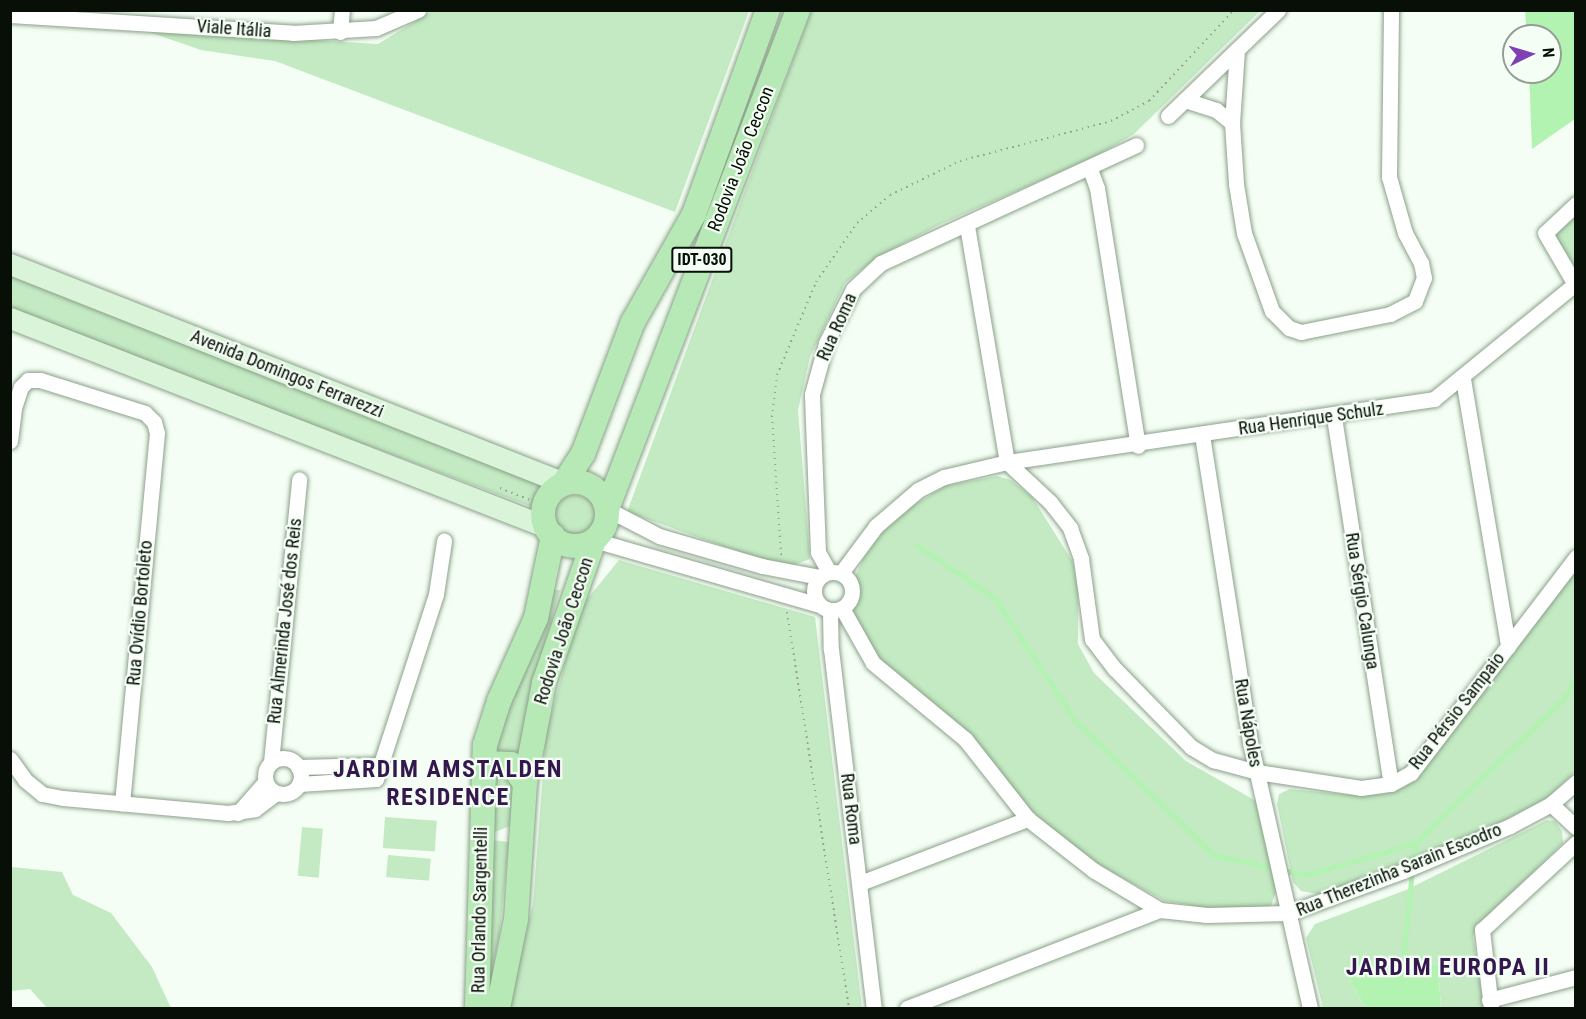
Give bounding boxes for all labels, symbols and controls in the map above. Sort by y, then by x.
street label: Viale Itália [196,16,272,42]
north arrow [1502,24,1562,84]
text: N [1539,47,1558,58]
street label: Rodovia João Ceccon [703,83,779,235]
road number: IDT-030 [670,247,734,273]
street label: Rua Roma [813,290,861,364]
street label: Avenida Domingos Ferrarezzi [187,325,387,423]
street label: Rua Henrique Schulz [1237,398,1385,440]
street label: Rua Almerinda José dos Reis [263,517,307,725]
street label: Rua Sérgio Calunga [1341,531,1383,671]
street label: Rua Ovídio Bortoleto [123,539,157,687]
street label: Rodovia João Ceccon [530,555,598,707]
street label: Rua Pérsio Sampaio [1405,648,1509,774]
street label: Rua Nápoles [1230,677,1266,769]
district label: JARDIM AMSTALDEN RESIDENCE [333,756,563,812]
street label: Rua Roma [836,772,866,846]
street label: Rua Therezinha Sarain Escodro [1293,819,1505,921]
street label: Rua Orlando Sargentelli [468,827,492,993]
district label: JARDIM EUROPA II [1346,954,1550,982]

